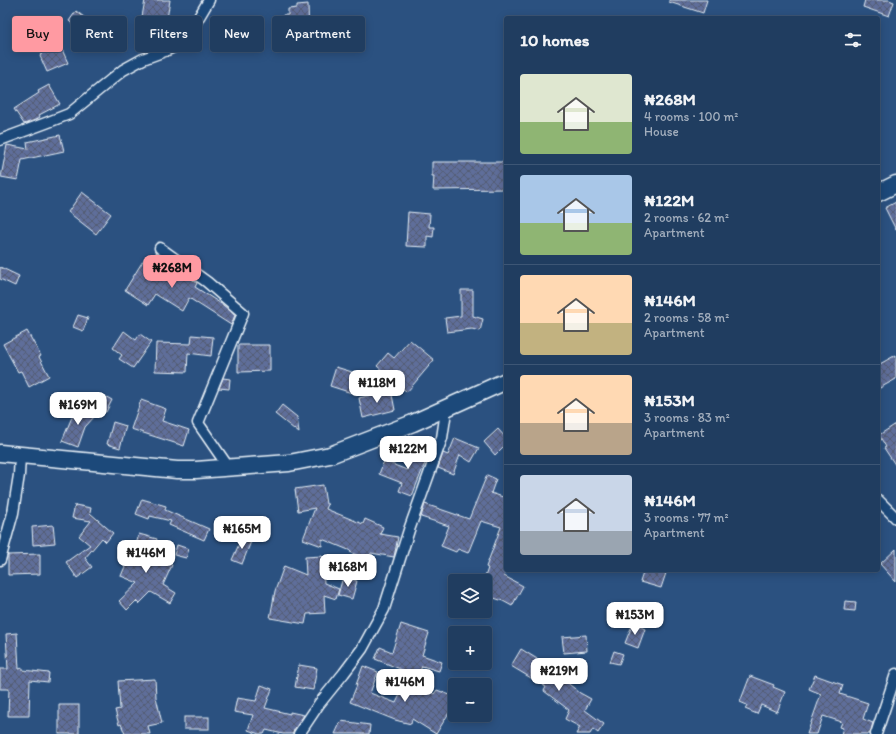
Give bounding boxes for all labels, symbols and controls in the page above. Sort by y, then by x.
chip: Buy [12,16,63,52]
chip: Rent [71,16,127,52]
chip: Filters [135,16,202,52]
chip: New [210,16,264,52]
chip: Apartment [272,16,365,52]
icon: filters [842,29,864,51]
text: 10 homes [520,30,589,50]
text: ₦268M [644,89,696,109]
icon: home [552,90,600,138]
text: 4 rooms · 100 m² [644,109,738,124]
text: House [644,124,679,139]
text: ₦122M [644,190,694,210]
icon: home [552,191,600,239]
text: 2 rooms · 62 m² [644,210,729,225]
text: Apartment [644,225,705,240]
pin: ₦268M [144,255,200,289]
text: ₦268M [152,260,192,275]
text: ₦146M [644,290,696,310]
icon: home [552,291,600,339]
text: 2 rooms · 58 m² [644,310,729,325]
text: Apartment [644,325,705,340]
pin: ₦118M [349,370,405,404]
text: ₦118M [358,375,396,390]
text: ₦153M [644,390,695,410]
icon: home [552,391,600,439]
pin: ₦169M [50,392,106,426]
text: ₦169M [59,397,97,412]
text: 3 rooms · 83 m² [644,410,730,425]
text: Apartment [644,425,705,440]
pin: ₦122M [380,436,436,470]
text: ₦122M [389,441,427,456]
text: ₦146M [644,490,696,510]
icon: home [552,491,600,539]
text: 3 rooms · 77 m² [644,510,729,525]
pin: ₦165M [214,516,270,550]
text: ₦165M [223,521,261,536]
text: Apartment [644,525,705,540]
pin: ₦146M [118,540,174,574]
text: ₦146M [126,545,166,560]
pin: ₦168M [320,554,376,588]
text: ₦168M [329,559,367,574]
map controls [448,574,492,722]
button: layers [448,574,492,618]
pin: ₦153M [607,602,663,636]
text: ₦153M [616,607,654,622]
button: + [448,626,492,670]
pin: ₦219M [531,658,587,692]
text: ₦219M [540,663,578,678]
pin: ₦146M [377,669,433,703]
text: ₦146M [385,674,425,689]
button: − [448,678,492,722]

